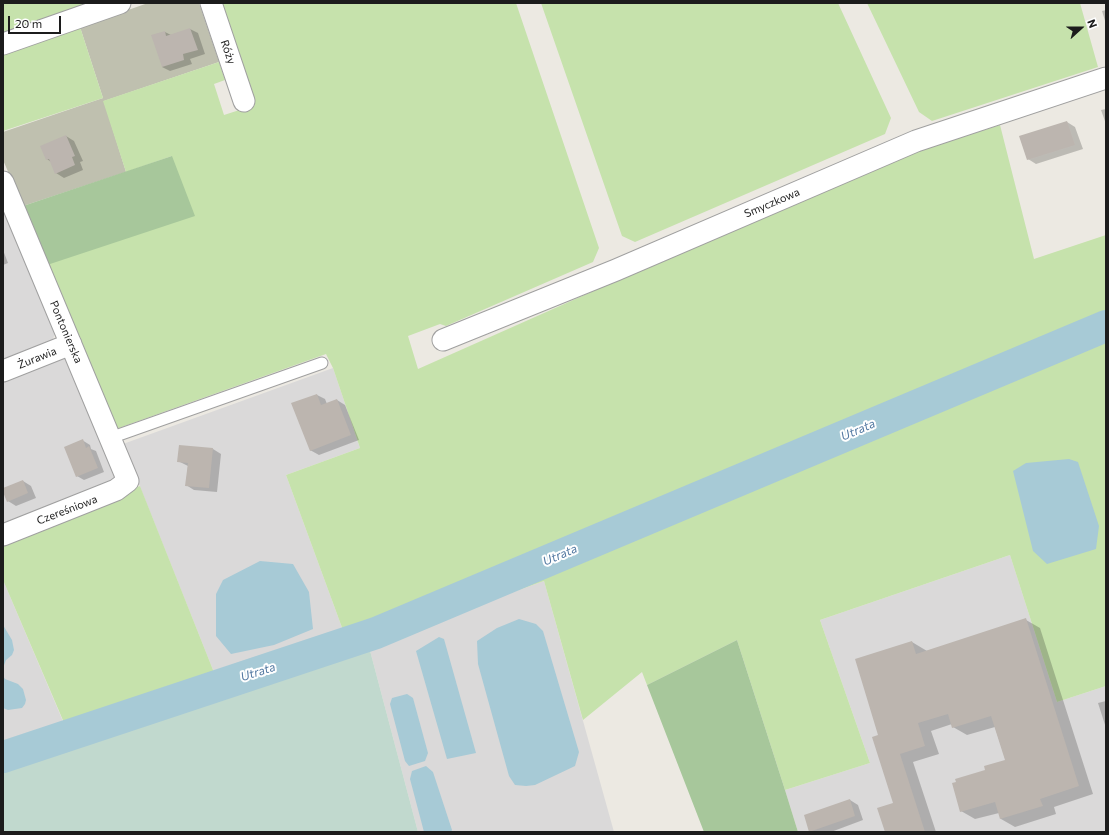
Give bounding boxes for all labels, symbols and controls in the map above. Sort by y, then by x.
scale bar [10,8,63,34]
north arrow [1061,8,1101,48]
text: 20 m [15,16,42,30]
text: N [1085,17,1100,30]
street label: Róży [218,38,238,66]
street label: Smyczkowa [742,185,802,221]
street label: Pontonierska [47,299,85,365]
street label: Żurawia [16,344,58,372]
water label: Utrata [839,416,877,444]
street label: Czereśniowa [35,492,99,528]
water label: Utrata [541,541,579,569]
water label: Utrata [239,660,277,684]

